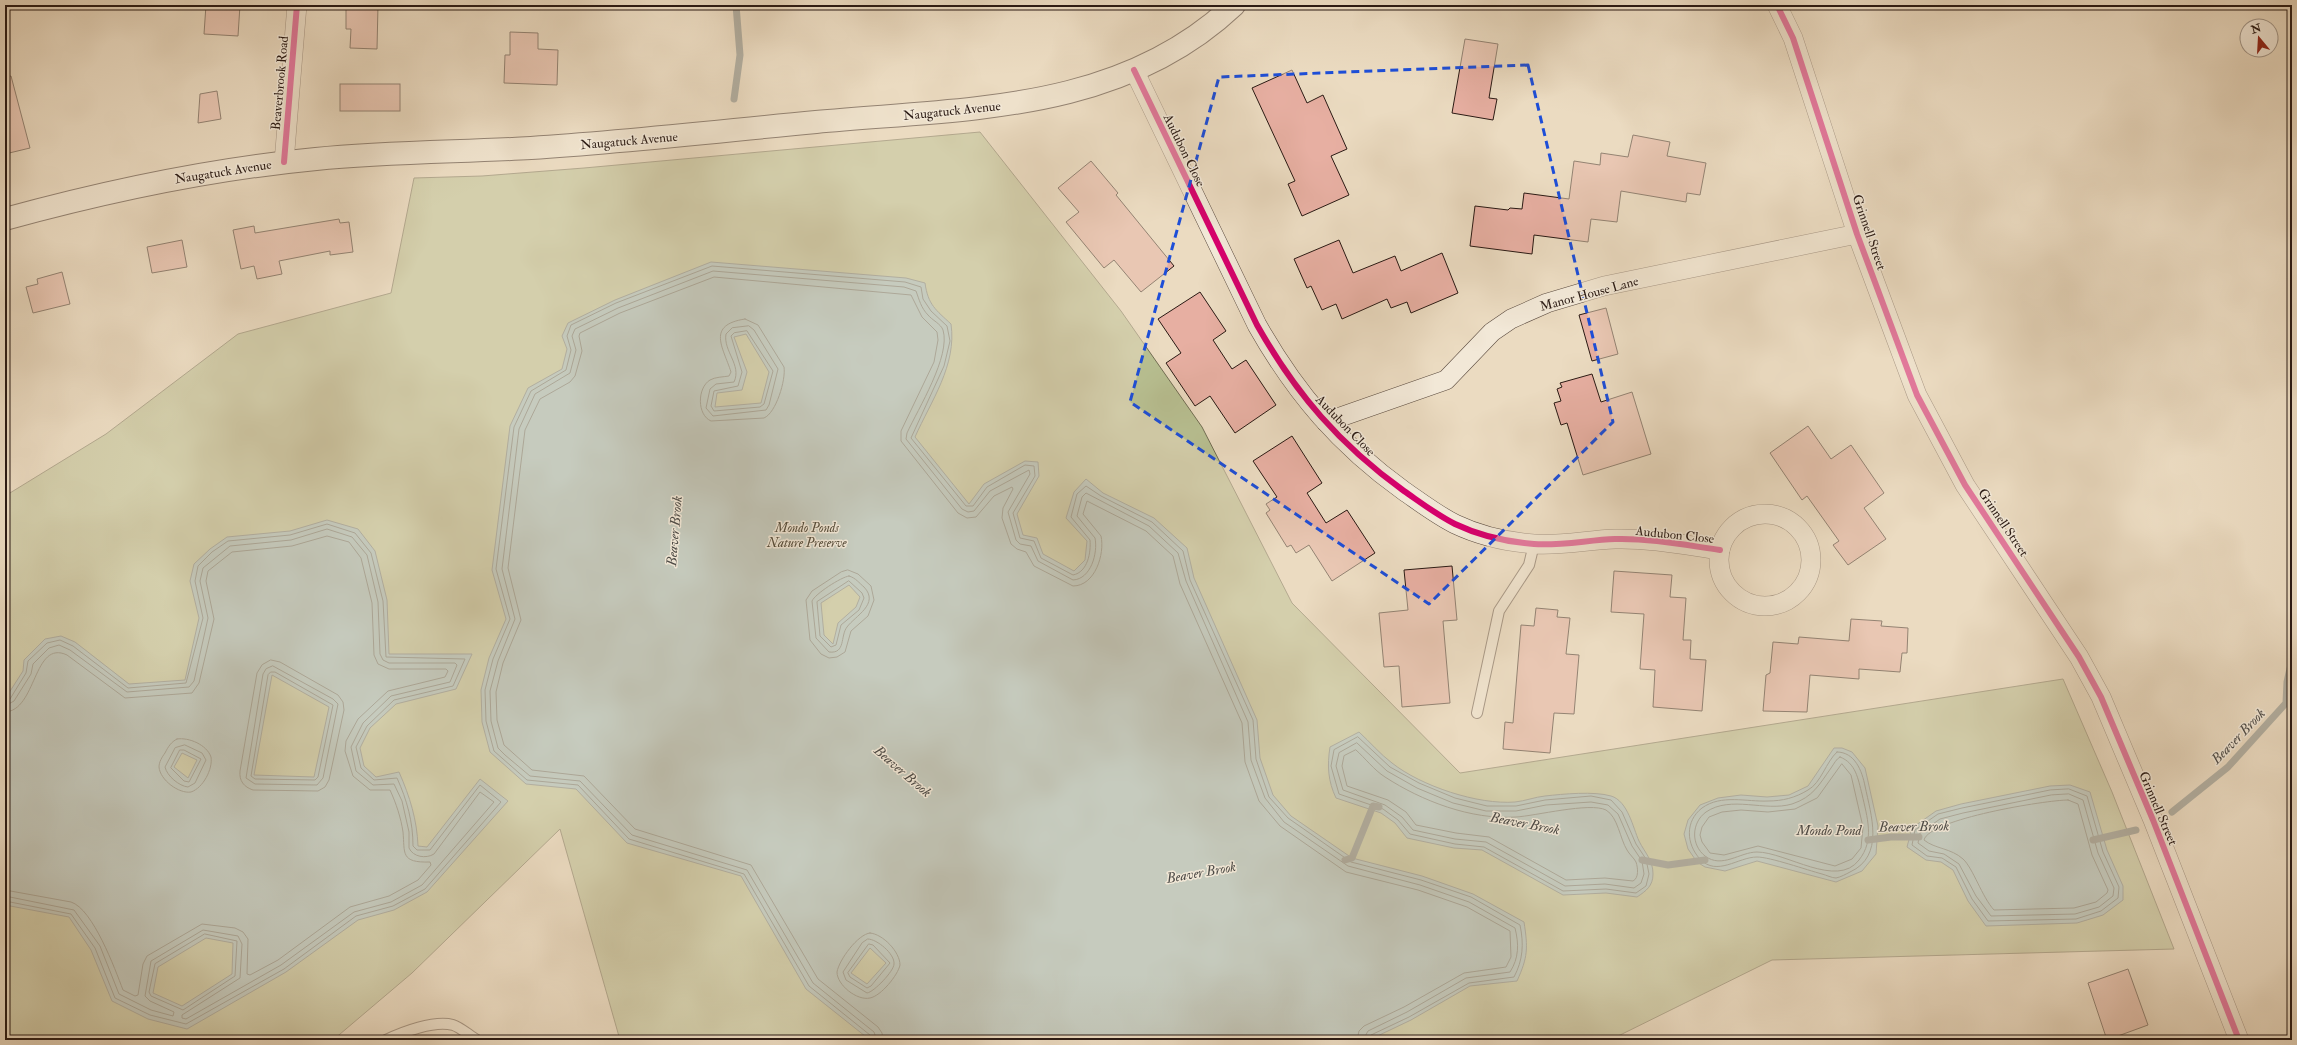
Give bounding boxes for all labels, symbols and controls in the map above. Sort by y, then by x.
north arrow [2239,18,2279,58]
text: N [2248,21,2264,37]
street label: Beaverbrook Road [268,35,292,131]
street label: Naugatuck Avenue [903,98,1002,124]
street label: Audubon Close [1159,111,1209,190]
street label: Naugatuck Avenue [580,129,679,153]
street label: Naugatuck Avenue [174,156,273,188]
street label: Grinnell Street [1849,192,1889,272]
street label: Manor House Lane [1538,273,1641,315]
street label: Audubon Close [1311,391,1379,460]
street label: Grinnell Street [1975,485,2032,560]
water label: Beaver Brook [663,495,686,568]
park label: Mondo Ponds Nature Preserve [766,520,847,551]
street label: Audubon Close [1634,523,1716,547]
water label: Beaver Brook [2207,705,2269,768]
water label: Beaver Brook [870,741,935,801]
street label: Grinnell Street [2135,769,2181,848]
water label: Beaver Brook [1488,808,1561,839]
water label: Beaver Brook [1878,817,1950,836]
water label: Mondo Pond [1796,822,1863,839]
water label: Beaver Brook [1164,858,1237,887]

